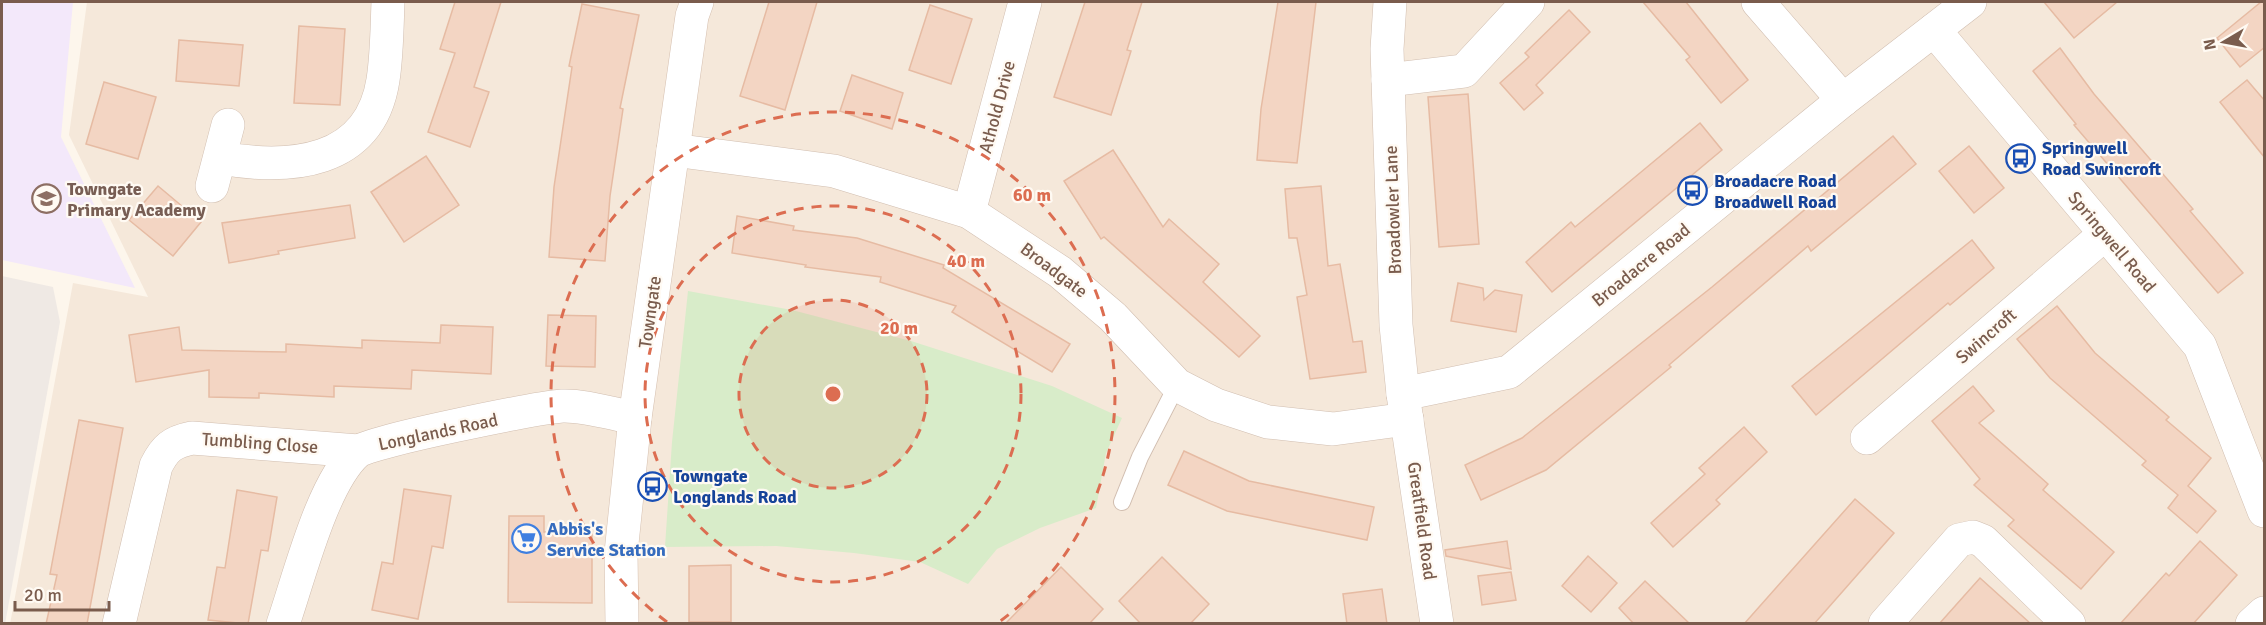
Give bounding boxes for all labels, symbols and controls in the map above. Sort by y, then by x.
north arrow [2194,12,2254,72]
text: N [2199,37,2221,52]
street label: Athold Drive [974,58,1020,156]
place label: Springwell Road Swincroft [2042,137,2162,180]
bus stop icon: Springwell Road Swincroft [2005,142,2037,174]
street label: Broadowler Lane [1380,145,1406,275]
place label: Broadacre Road Broadwell Road [1714,170,1837,213]
bus stop icon: Broadacre Road Broadwell Road [1677,175,1709,207]
place label: Towngate Primary Academy [67,178,206,221]
school or university icon: Towngate Primary Academy [30,183,62,215]
text: 60 m [1013,184,1051,206]
street label: Springwell Road [2063,187,2161,297]
street label: Broadacre Road [1587,219,1695,311]
street label: Broadgate [1016,238,1092,302]
text: 40 m [947,250,985,272]
street label: Towngate [634,274,666,350]
street label: Swincroft [1951,303,2021,368]
text: 20 m [880,317,918,339]
centre of rings [823,384,843,404]
street label: Longlands Road [376,409,500,455]
street label: Tumbling Close [201,428,319,458]
street label: Greatfield Road [1403,460,1441,582]
place label: Towngate Longlands Road [673,465,797,508]
bus stop icon: Towngate Longlands Road [636,470,668,502]
place label: Abbis's Service Station [547,518,666,561]
supermarket icon: Abbis's Service Station [510,523,542,555]
scale bar [15,574,110,612]
text: 20 m [24,584,62,606]

